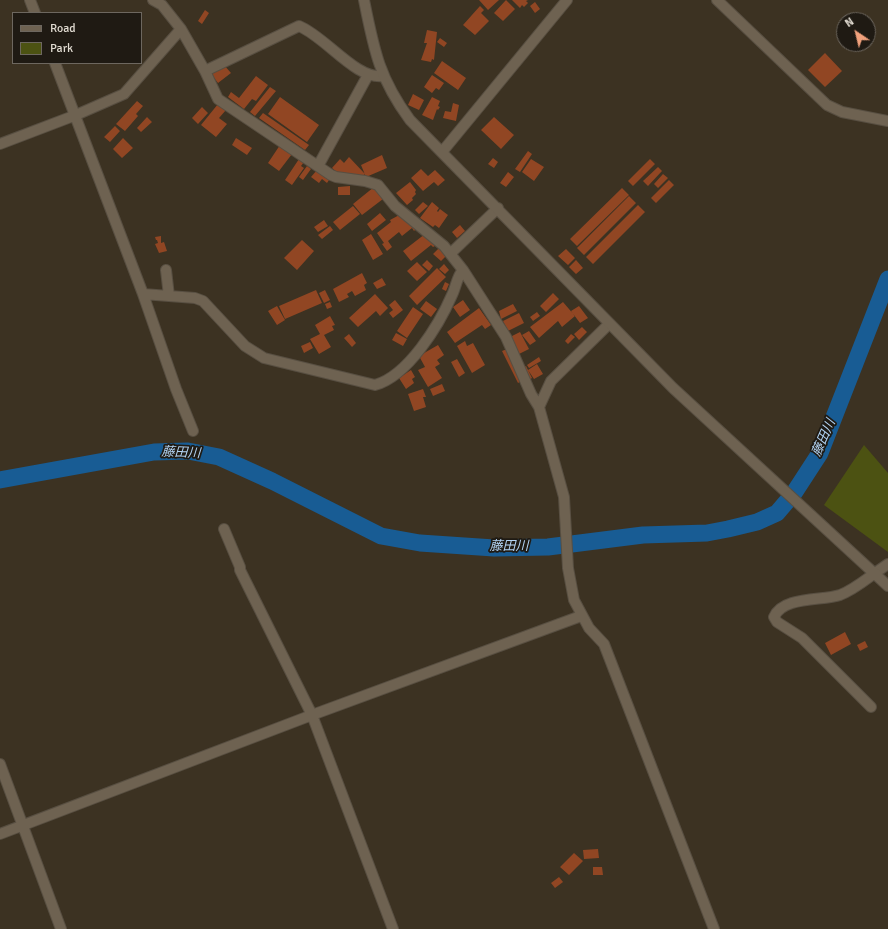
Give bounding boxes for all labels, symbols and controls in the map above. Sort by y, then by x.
legend [12,12,142,64]
north arrow [836,12,876,52]
text: N [843,15,856,30]
text: Road [50,21,76,36]
text: Park [50,41,73,56]
water label: 藤田川 [809,417,839,459]
water label: 藤田川 [161,444,201,462]
water label: 藤田川 [490,539,528,555]

